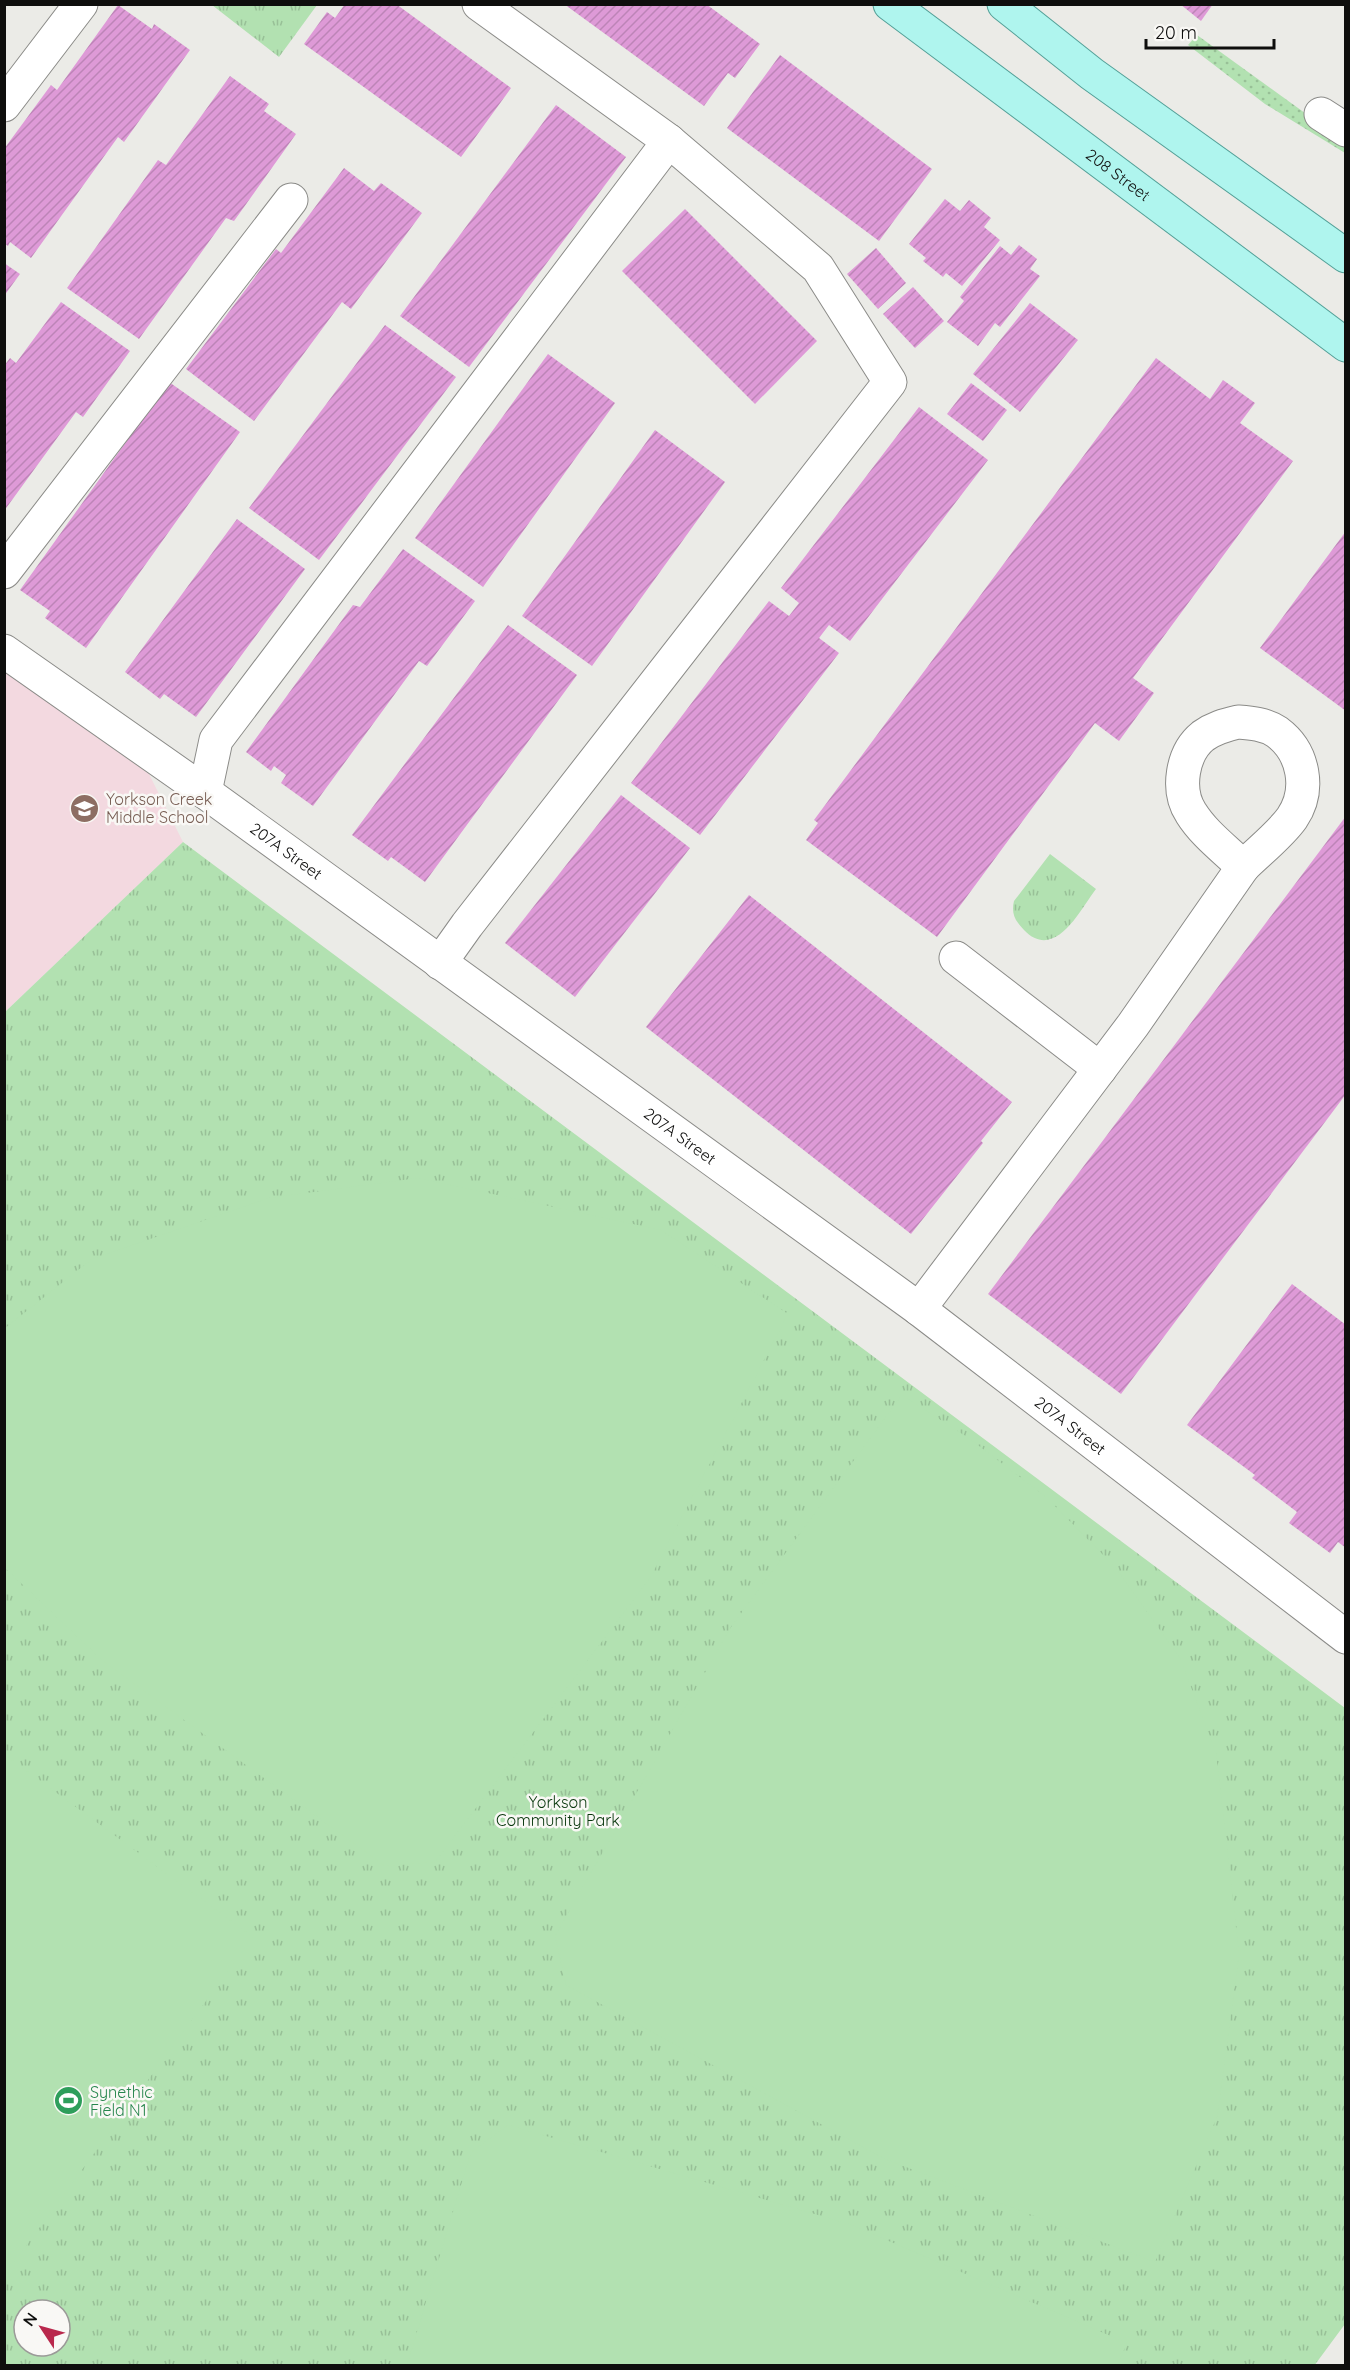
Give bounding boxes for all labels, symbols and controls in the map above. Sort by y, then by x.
scale bar [1146,12,1274,50]
text: 20 m [1155,21,1197,44]
street label: 208 Street [1082,144,1154,205]
place label: Yorkson Creek Middle School [106,789,212,827]
school or university icon: Yorkson Creek Middle School [69,792,101,824]
street label: 207A Street [246,818,326,884]
street label: 207A Street [640,1103,720,1169]
street label: 207A Street [1031,1392,1110,1459]
park label: Yorkson Community Park [496,1792,620,1830]
place label: Synethic Field N1 [90,2082,153,2120]
sports icon: Synethic Field N1 [53,2085,85,2117]
north arrow [12,2298,72,2358]
text: N [18,2309,41,2330]

